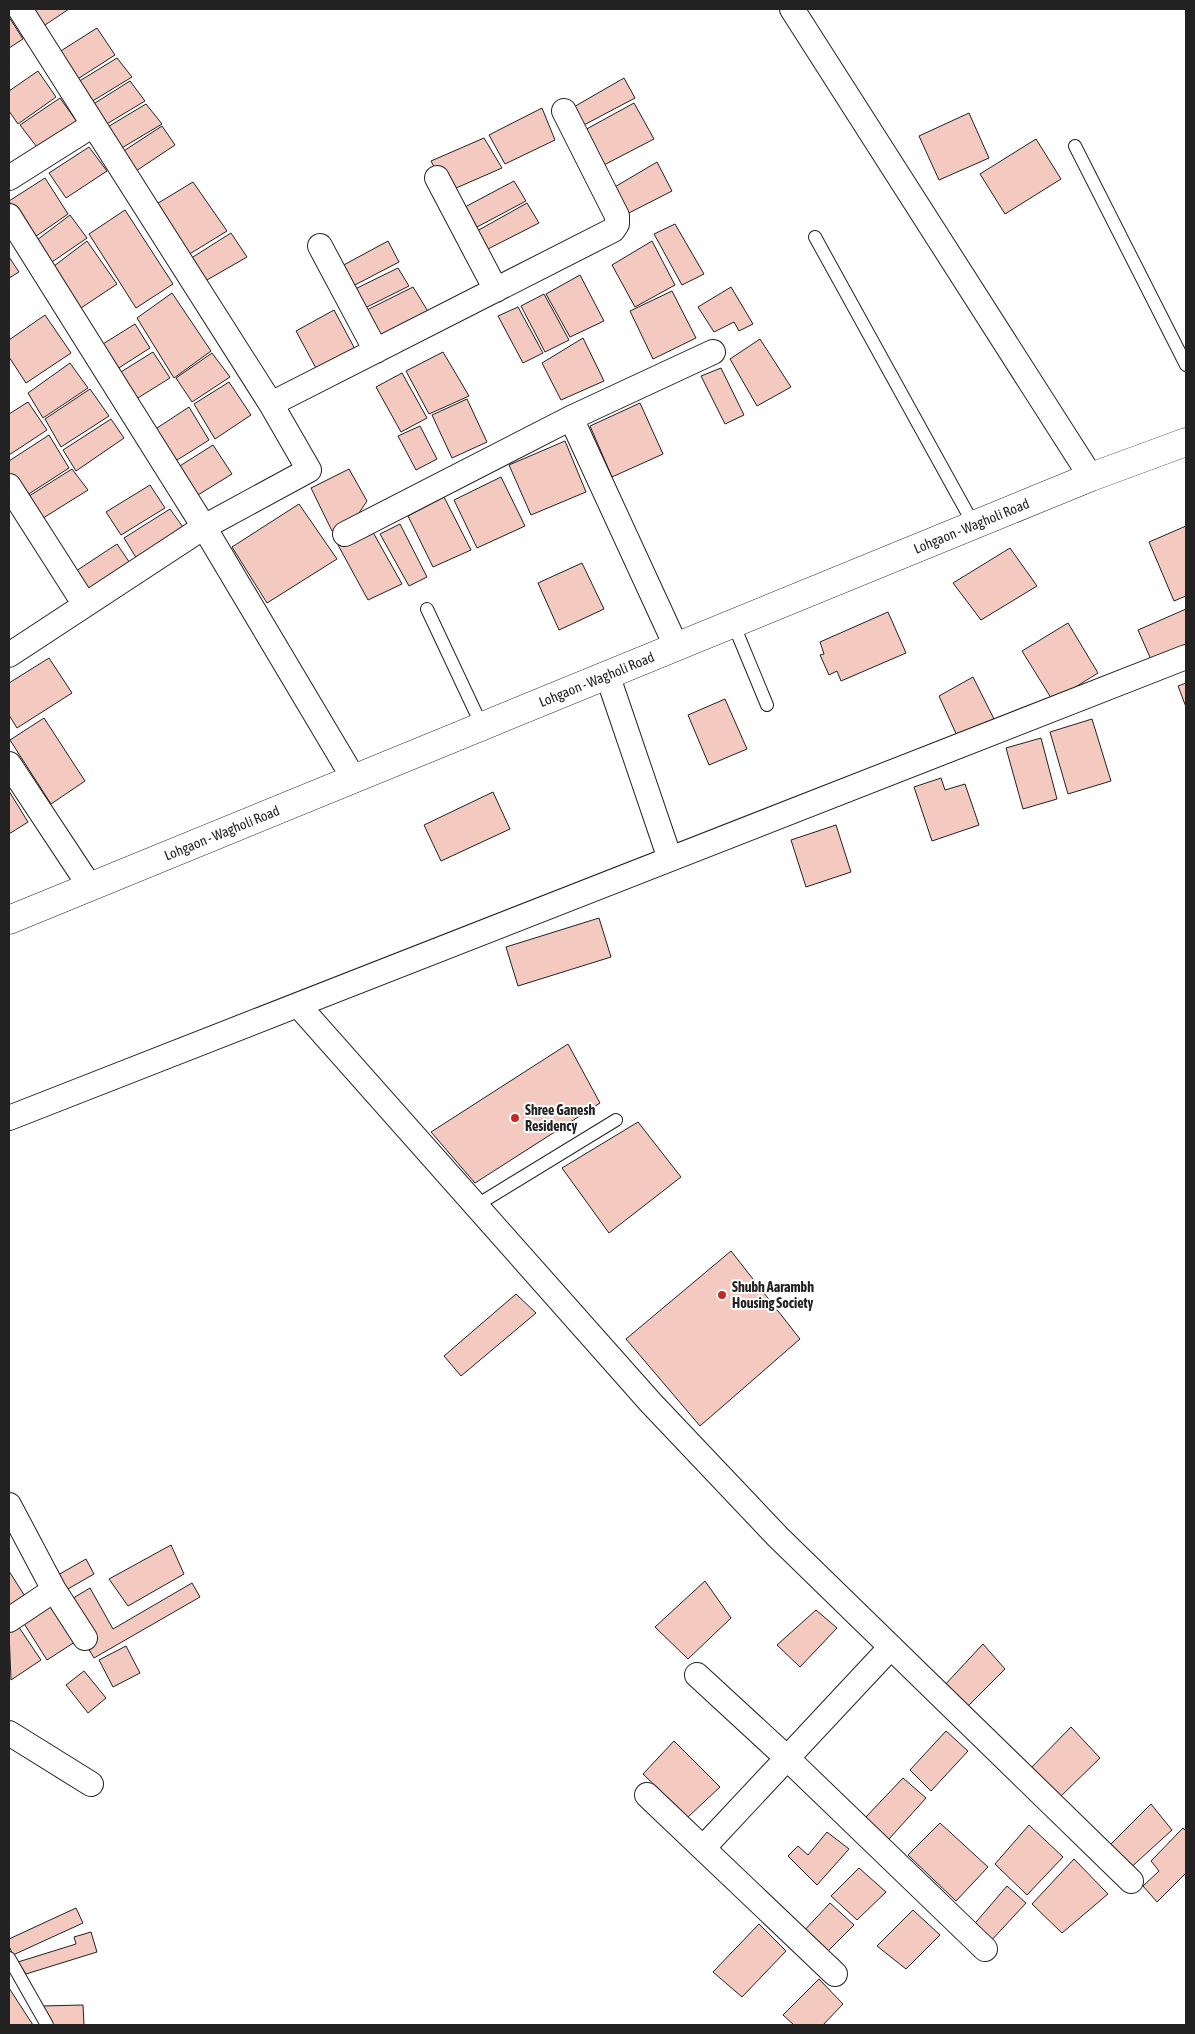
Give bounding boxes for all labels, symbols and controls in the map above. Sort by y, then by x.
street label: Lohgaon - Wagholi Road [911,495,1031,557]
street label: Lohgaon - Wagholi Road [537,649,657,710]
street label: Lohgaon - Wagholi Road [162,802,282,864]
place label: Shree Ganesh Residency [525,1102,595,1134]
marker: Shree Ganesh Residency [509,1112,521,1124]
place label: Shubh Aarambh Housing Society [732,1279,814,1311]
marker: Shubh Aarambh Housing Society [716,1289,728,1301]

